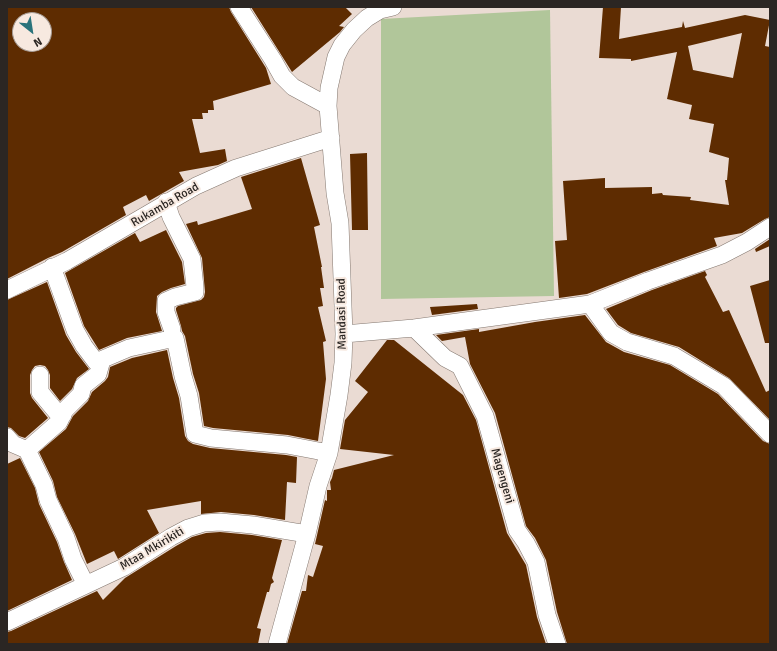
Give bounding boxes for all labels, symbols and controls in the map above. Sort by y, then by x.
north arrow [12,12,52,52]
text: N [31,34,44,50]
street label: Rukamba Road [129,180,201,230]
street label: Mandasi Road [334,278,350,350]
street label: Magengeni [487,447,517,505]
street label: Mtaa Mkirikiti [117,524,187,574]

